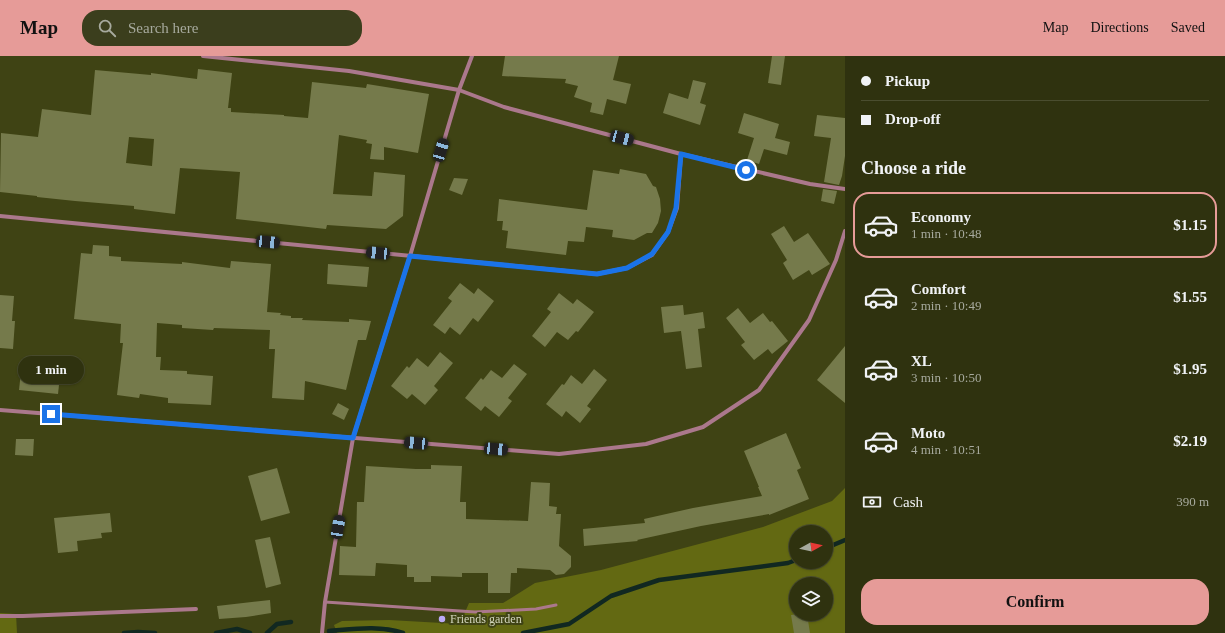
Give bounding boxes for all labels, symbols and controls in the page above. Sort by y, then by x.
search box [82,10,362,46]
text: Map [20,17,58,38]
icon: search [96,17,118,39]
text: Search here [128,20,198,36]
text: Map [1043,20,1068,35]
text: Directions [1090,20,1149,35]
text: Saved [1171,20,1205,35]
text: Pickup [885,73,930,89]
text: Drop-off [885,111,941,127]
car [609,129,635,147]
car [432,137,450,163]
text: Choose a ride [861,158,966,178]
route start [737,161,755,179]
icon: car [863,207,899,243]
text: Economy [911,209,971,225]
text: $1.15 [1173,217,1207,233]
text: 1 min · 10:48 [911,226,981,241]
car [256,235,280,249]
car [366,246,390,260]
icon: car [863,279,899,315]
text: Comfort [911,281,966,297]
text: $1.55 [1173,289,1207,305]
text: 2 min · 10:49 [911,298,981,313]
icon: car [863,351,899,387]
text: XL [911,353,932,369]
callout: 1 min [18,356,84,384]
text: $1.95 [1173,361,1207,377]
text: 1 min [35,362,67,377]
text: 3 min · 10:50 [911,370,981,385]
route end [42,405,60,423]
icon: car [863,423,899,459]
text: Moto [911,425,945,441]
text: $2.19 [1173,433,1207,449]
car [404,436,428,450]
car [484,442,508,456]
text: 4 min · 10:51 [911,442,981,457]
icon: cash [861,491,883,513]
text: Cash [893,494,923,510]
text: 390 m [1176,494,1209,509]
car [330,514,346,540]
north arrow [789,525,833,569]
map controls [789,525,833,621]
button: layers [789,577,833,621]
button: Confirm [861,579,1209,625]
place label: Friends garden [450,612,522,626]
marker: Friends garden [437,614,447,624]

